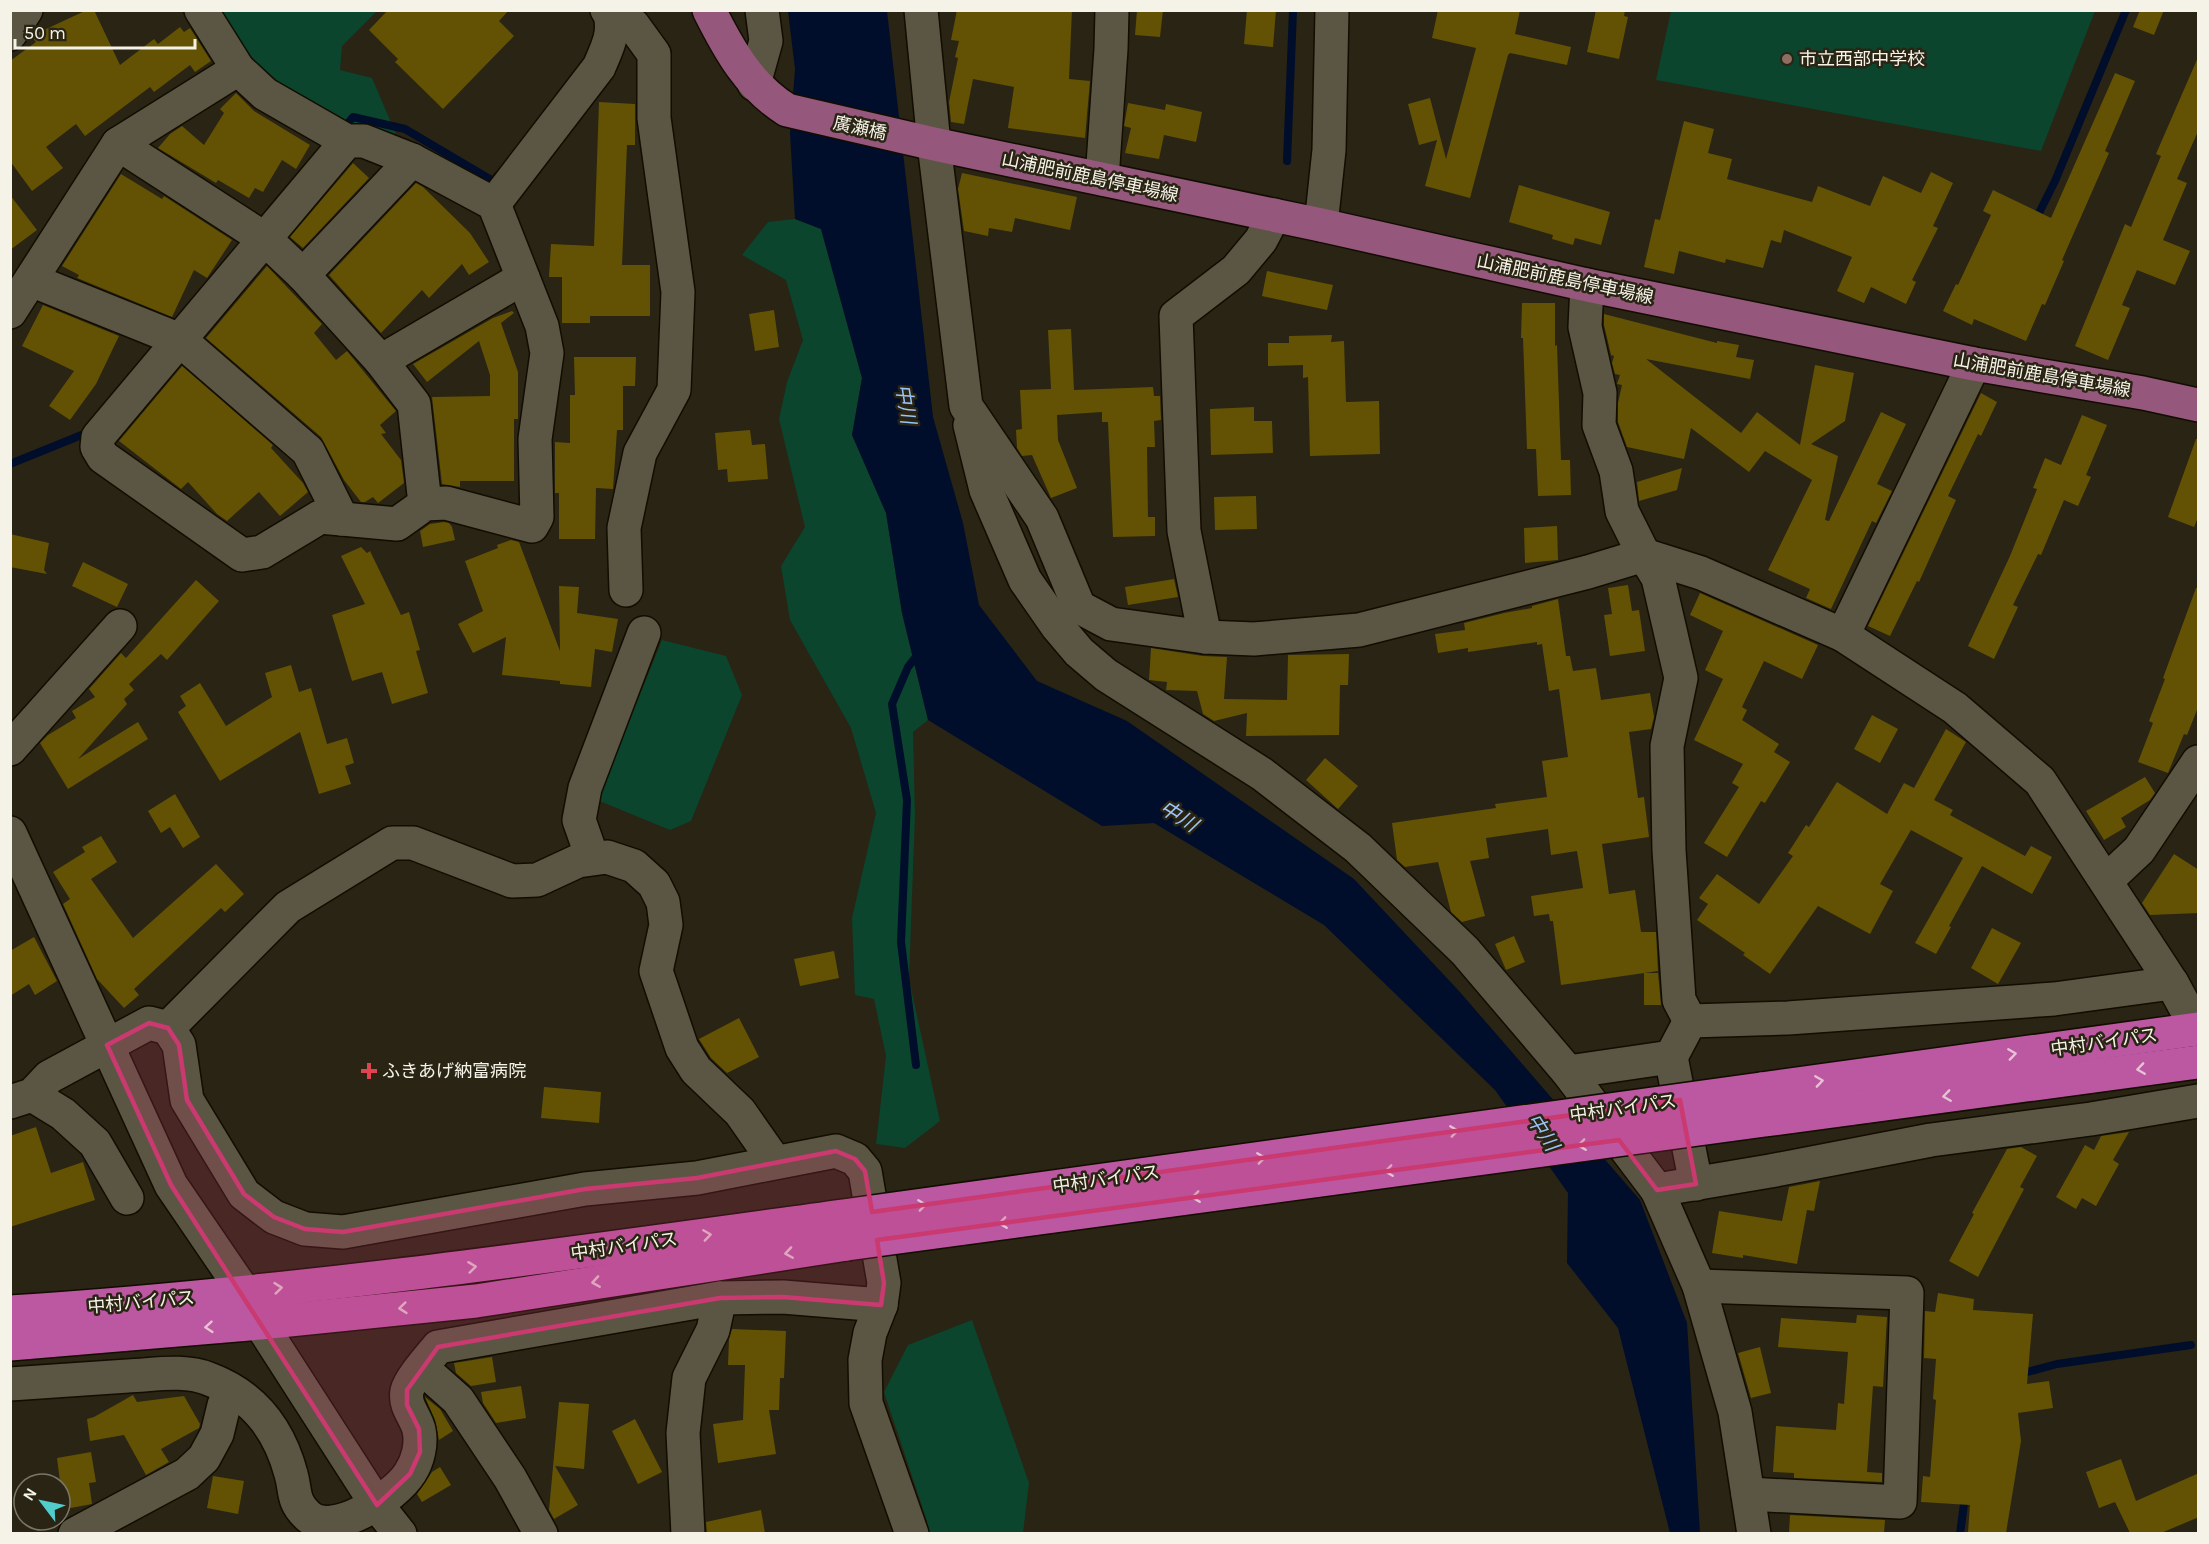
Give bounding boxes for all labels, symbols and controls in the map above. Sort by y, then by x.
scale bar [15,12,195,50]
text: 50 m [24,22,66,44]
place label: 市立西部中学校 [1799,48,1925,70]
marker: 市立西部中学校 [1780,52,1794,66]
street label: 廣瀬橋 [831,112,889,144]
street label: 山浦肥前鹿島停車場線 [1000,148,1180,206]
street label: 山浦肥前鹿島停車場線 [1475,250,1655,308]
street label: 山浦肥前鹿島停車場線 [1951,349,2133,401]
water label: 中川 [891,383,920,428]
water label: 中川 [1156,796,1203,838]
street label: 中村バイパス [2049,1024,2159,1060]
one-way arrow [2008,1049,2017,1061]
place label: ふきあげ納富病院 [382,1060,526,1082]
marker: ふきあげ納富病院 [360,1062,378,1080]
one-way arrow [2136,1063,2145,1075]
one-way arrow [1815,1075,1824,1088]
one-way arrow [1943,1089,1952,1101]
street label: 中村バイパス [1568,1090,1678,1126]
water label: 中川 [1522,1109,1564,1157]
one-way arrow [1449,1126,1458,1138]
one-way arrow [1578,1138,1587,1151]
one-way arrow [1256,1152,1265,1165]
street label: 中村バイパス [1051,1161,1161,1197]
one-way arrow [1384,1164,1394,1177]
one-way arrow [1191,1190,1200,1203]
one-way arrow [917,1199,927,1211]
one-way arrow [998,1216,1007,1229]
street label: 中村バイパス [569,1228,679,1264]
one-way arrow [702,1229,711,1241]
one-way arrow [784,1246,793,1258]
one-way arrow [467,1261,476,1274]
one-way arrow [591,1276,601,1288]
one-way arrow [273,1282,282,1295]
street label: 中村バイパス [86,1286,196,1318]
one-way arrow [398,1301,407,1314]
one-way arrow [204,1320,213,1333]
north arrow [12,1472,72,1532]
text: N [19,1484,41,1504]

